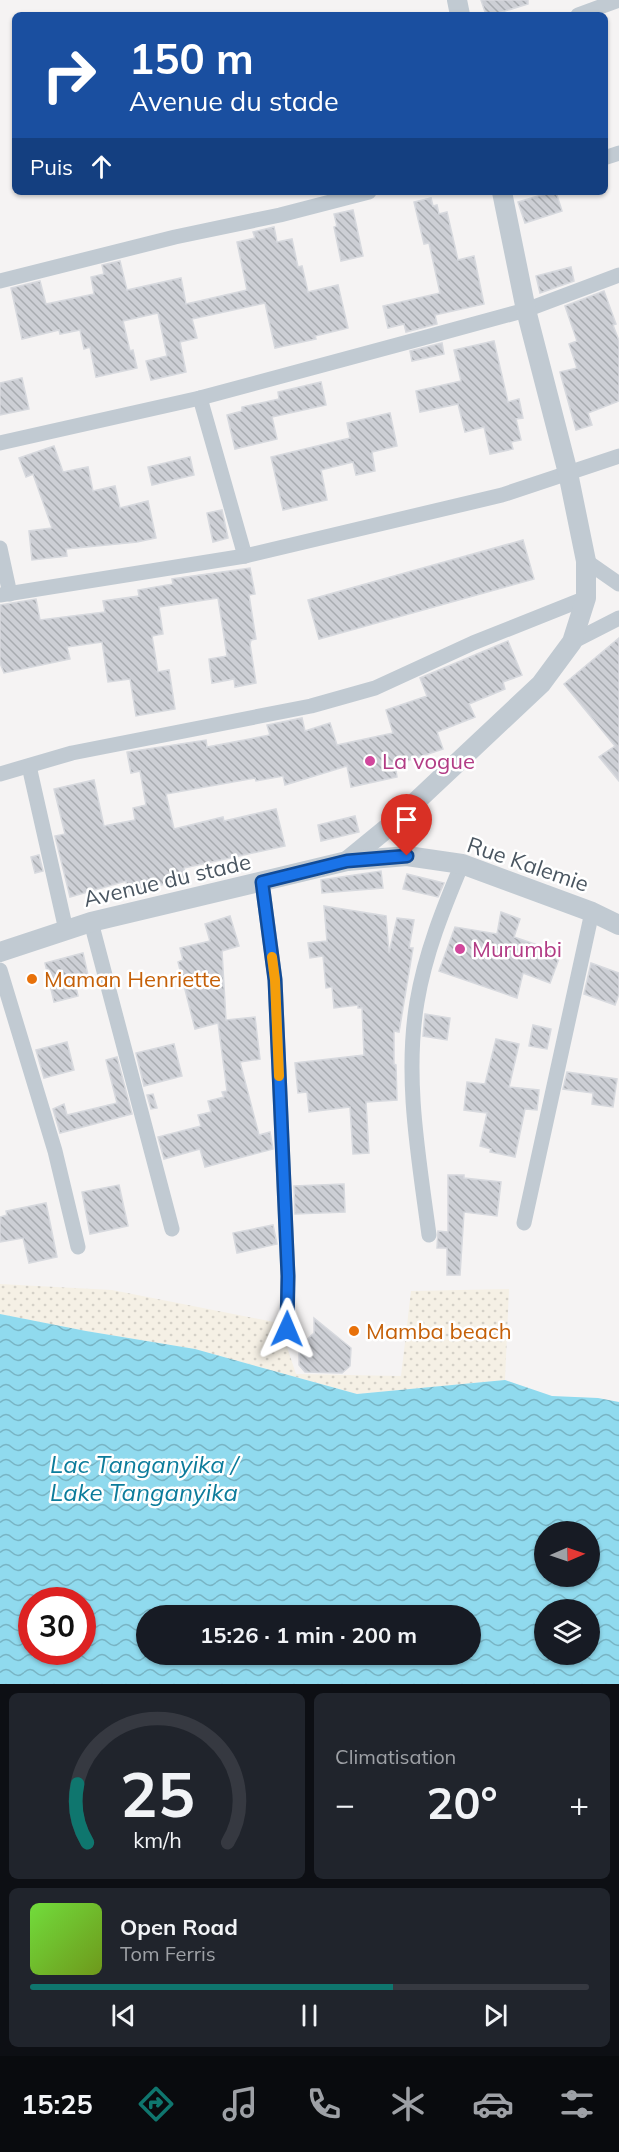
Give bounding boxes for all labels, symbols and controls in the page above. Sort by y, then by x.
text: 150 m [129,32,254,85]
icon: right [30,36,108,114]
text: Avenue du stade [129,84,339,118]
icon: ahead [85,150,118,183]
text: Puis [30,153,73,181]
place label: La vogue [382,747,475,775]
marker: La vogue [363,754,377,768]
pin [381,794,432,856]
icon: arrive [390,803,423,836]
street label: Rue Kalemie [464,830,592,898]
street label: Avenue du stade [81,847,253,913]
place label: Murumbi [472,935,562,963]
marker: Murumbi [453,942,467,956]
place label: Maman Henriette [44,965,221,993]
marker: Maman Henriette [25,972,39,986]
position arrow [255,1297,319,1361]
place label: Mamba beach [366,1317,512,1345]
marker: Mamba beach [347,1324,361,1338]
water label: Lac Tanganyika / Lake Tanganyika [50,1449,241,1507]
north arrow [534,1521,600,1587]
map controls [534,1521,600,1665]
speed limit sign: 30 [18,1587,96,1665]
button: layers [534,1599,600,1665]
text: 15:26 · 1 min · 200 m [200,1621,417,1649]
text: Climatisation [335,1744,456,1769]
text: 25 [120,1754,194,1833]
text: 20° [426,1774,498,1830]
text: − [335,1783,355,1824]
text: + [569,1783,589,1824]
text: km/h [133,1826,181,1853]
text: Open Road [120,1913,238,1941]
text: Tom Ferris [120,1941,216,1966]
icon: previous [107,1999,140,2032]
icon: pause [293,1999,326,2032]
icon: next [479,1999,512,2032]
icon: directions [135,2083,177,2125]
icon: music [219,2083,261,2125]
icon: phone [303,2083,345,2125]
icon: climate [387,2083,429,2125]
icon: car [472,2083,514,2125]
icon: filters [556,2083,598,2125]
text: 15:25 [21,2087,93,2121]

